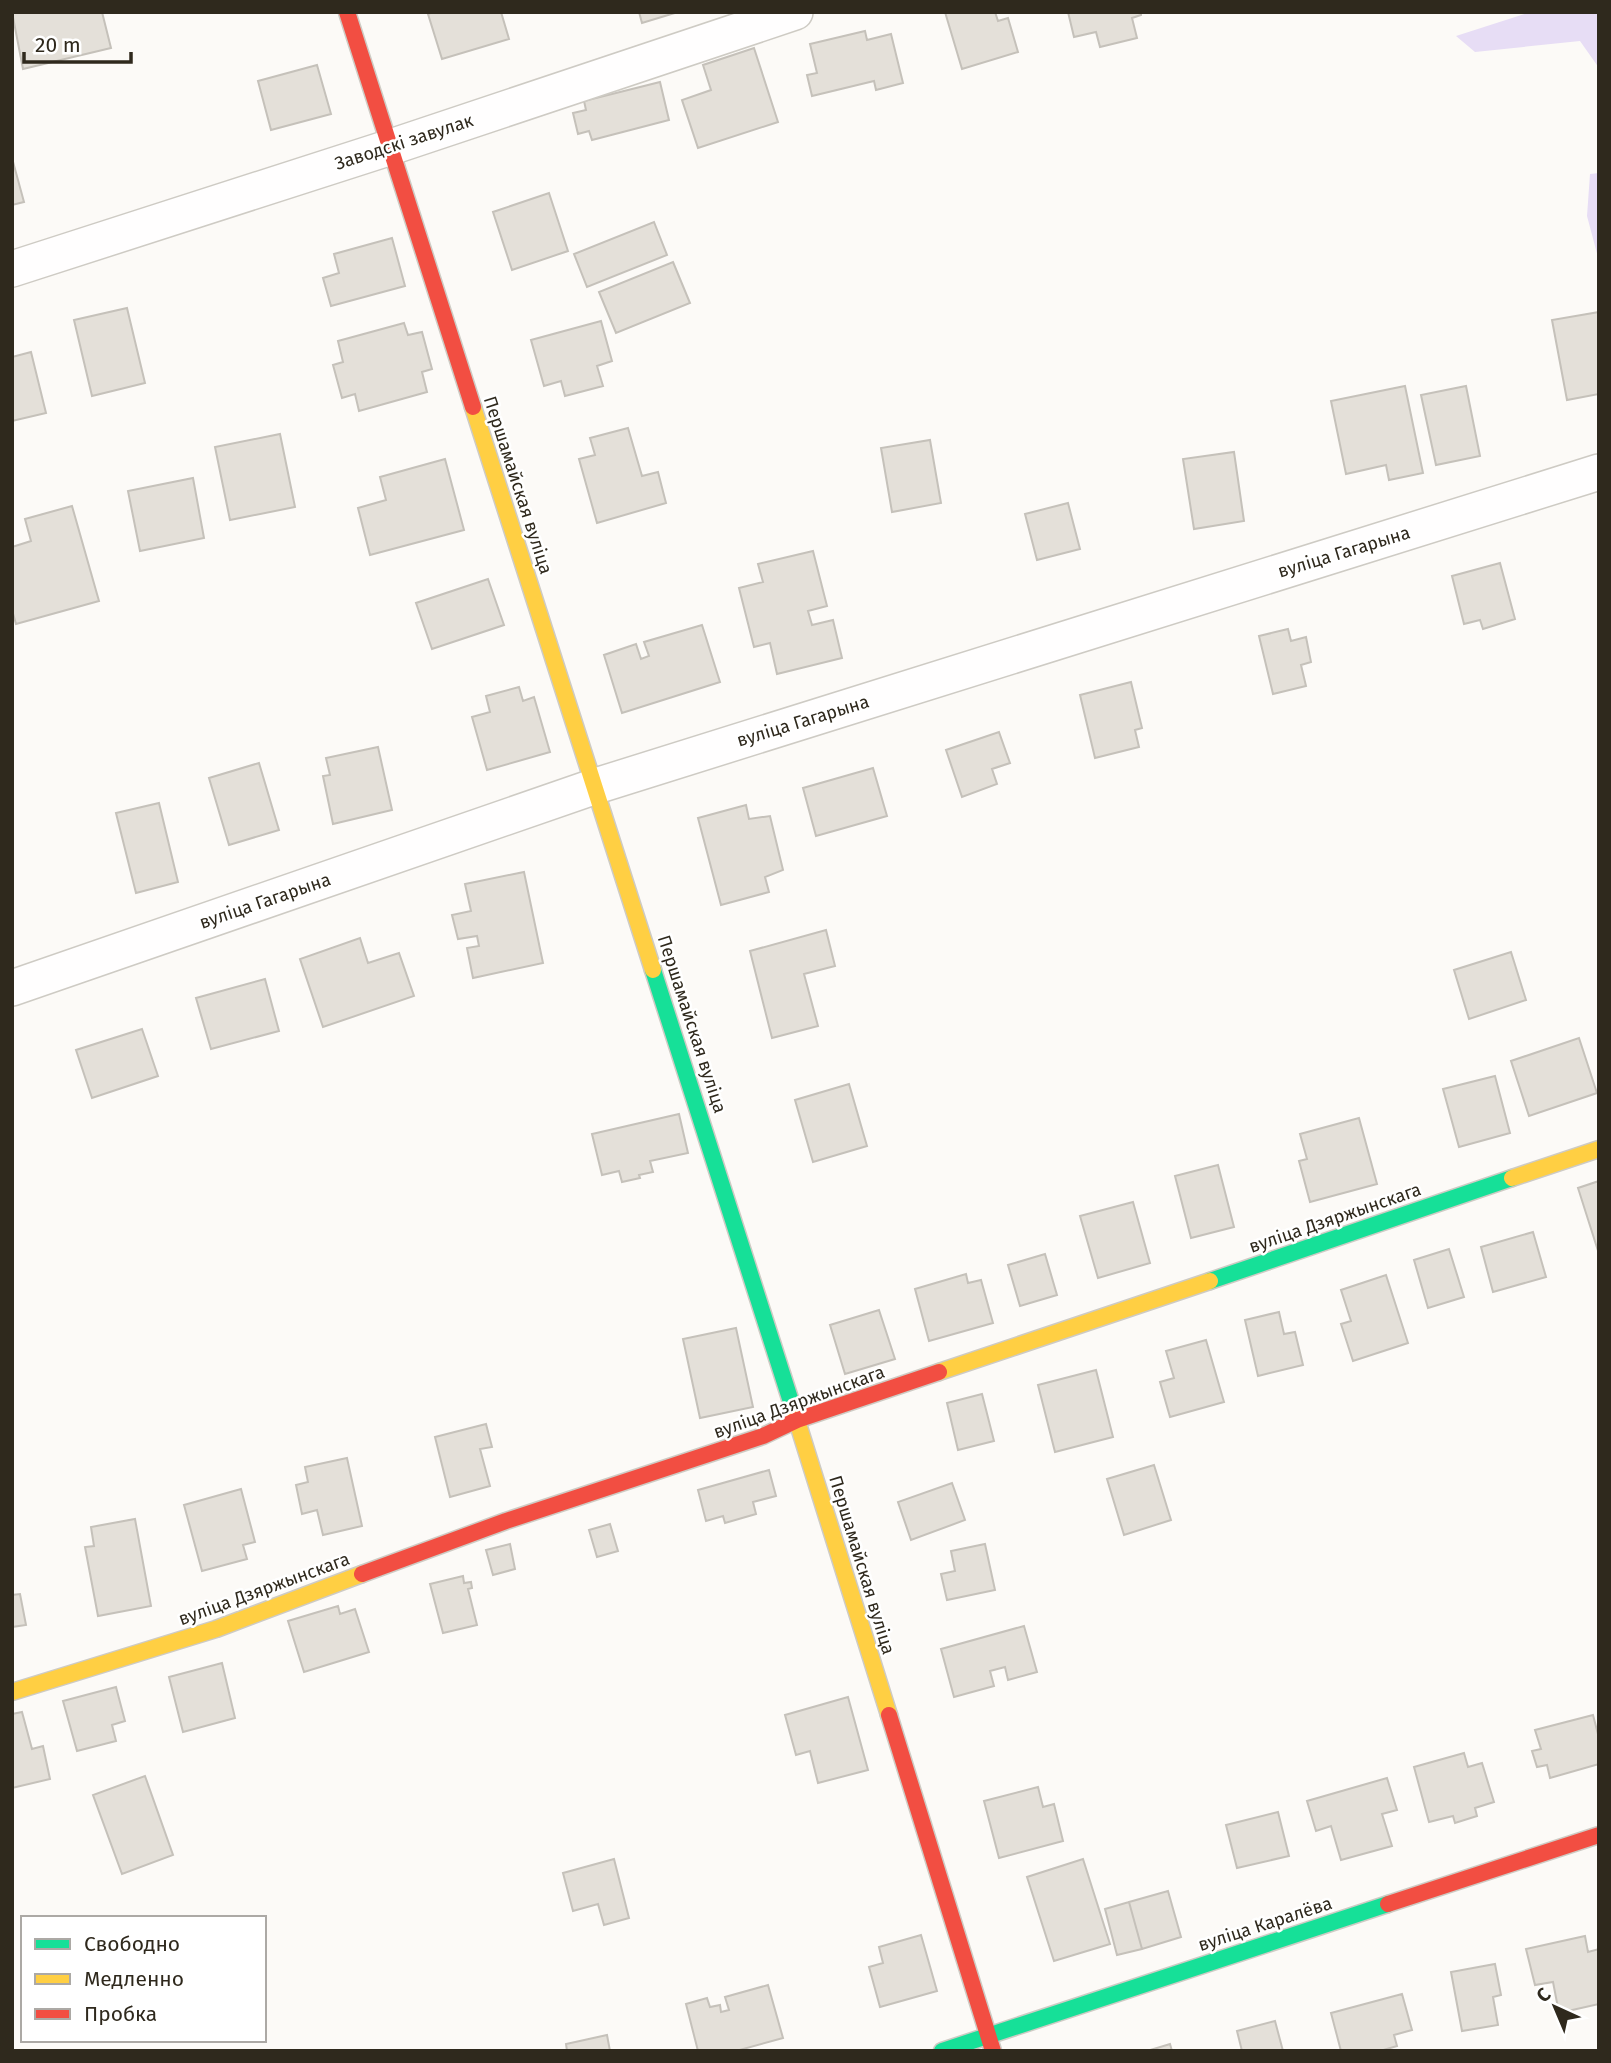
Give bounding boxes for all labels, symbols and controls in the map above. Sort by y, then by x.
scale bar [24,21,131,65]
text: 20 m [35,32,81,58]
street label: Заводскі завулак [332,109,477,175]
street label: Першамайская вуліца [479,393,557,577]
street label: вуліца Гагарына [1275,521,1413,583]
street label: вуліца Гагарына [734,690,872,752]
street label: вуліца Гагарына [196,868,334,934]
street label: Першамайская вуліца [653,932,731,1116]
street label: вуліца Дзяржынскага [1246,1178,1424,1258]
street label: вуліца Дзяржынскага [710,1361,888,1443]
street label: Першамайская вуліца [824,1473,900,1657]
street label: вуліца Дзяржынскага [175,1548,353,1630]
street label: вуліца Каралёва [1195,1892,1335,1956]
legend [21,1916,266,2042]
text: Свободно [84,1931,180,1957]
text: Медленно [84,1966,184,1992]
north arrow [1520,1972,1590,2042]
text: С [1532,1983,1556,2007]
text: Пробка [84,2001,157,2027]

